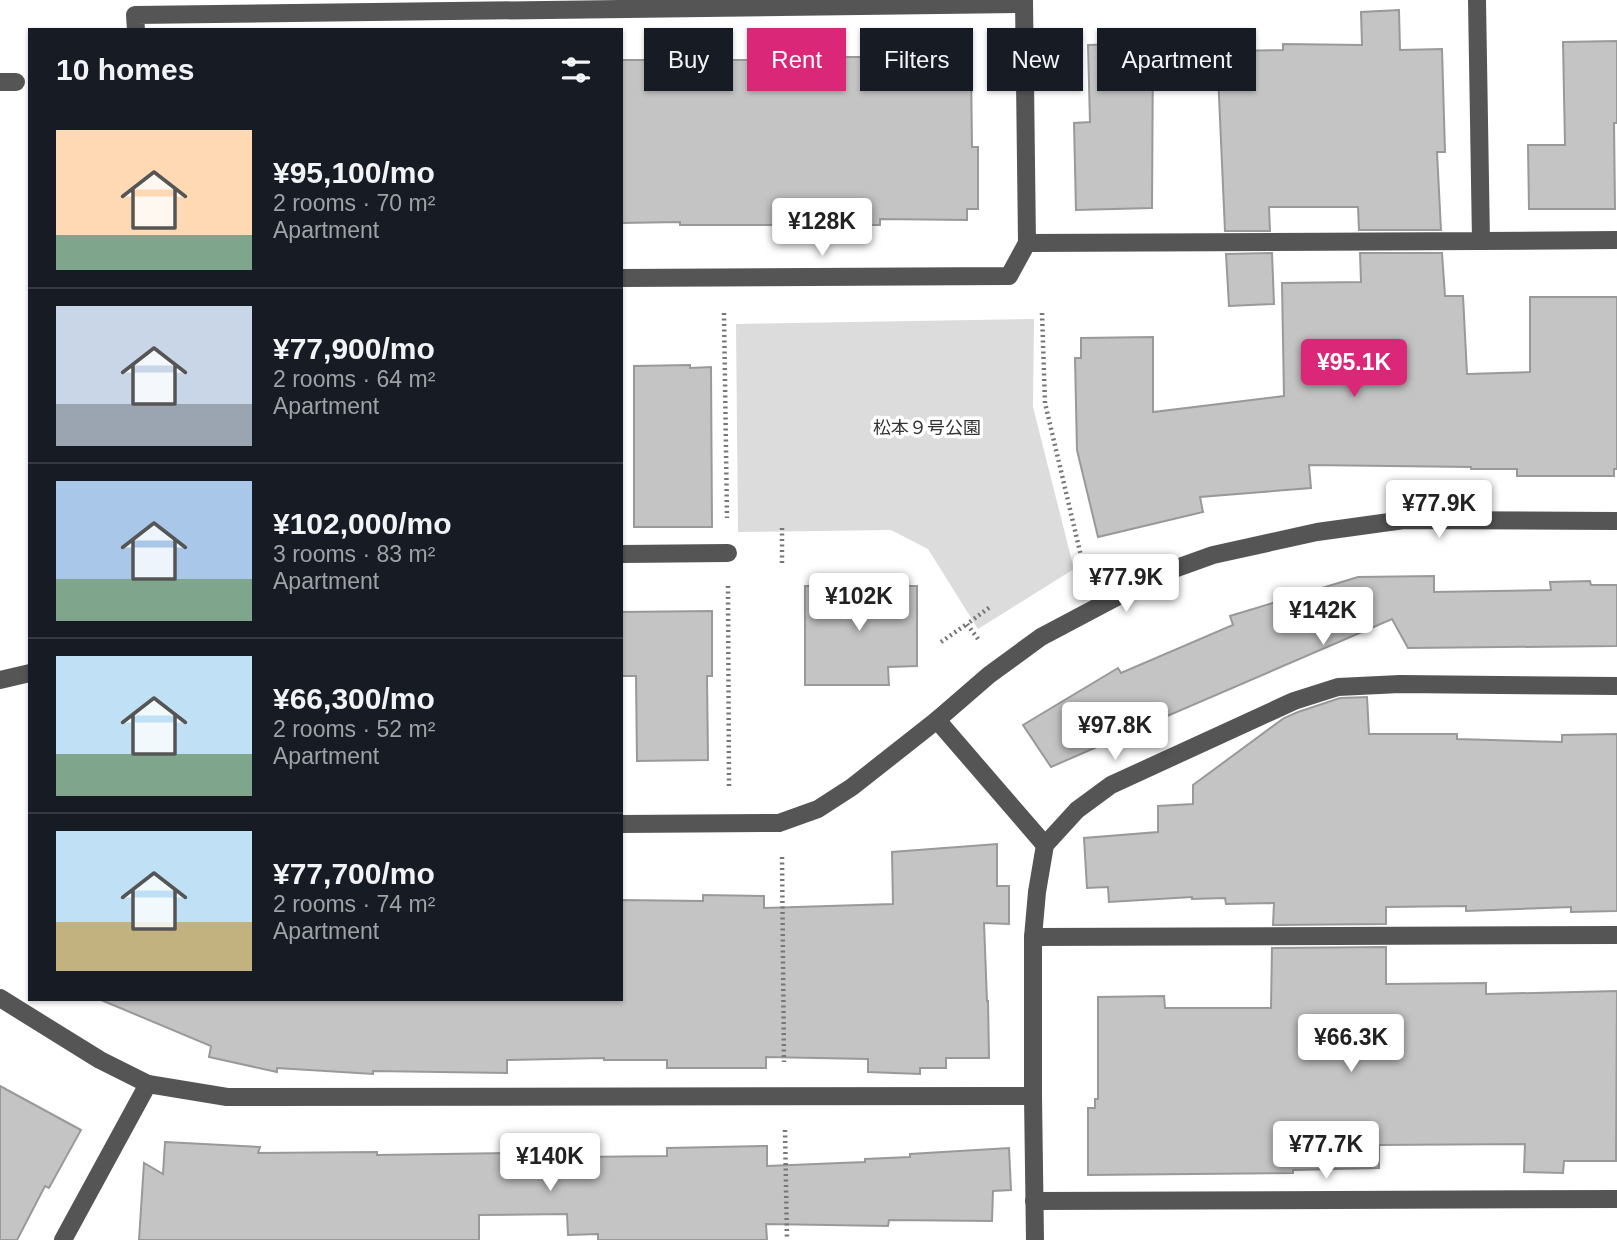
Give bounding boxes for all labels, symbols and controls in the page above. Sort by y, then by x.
chip: Buy [644,28,733,91]
chip: Rent [747,28,846,91]
chip: Filters [860,28,973,91]
chip: New [987,28,1083,91]
chip: Apartment [1097,28,1256,91]
icon: filters [557,51,595,89]
text: 10 homes [56,53,194,86]
text: ¥95,100/mo [273,156,435,189]
icon: home [112,158,196,242]
text: 2 rooms · 70 m² [273,190,435,216]
pin: ¥128K [773,198,871,258]
text: ¥128K [788,208,856,234]
text: Apartment [273,217,379,243]
text: ¥77,900/mo [273,332,435,365]
icon: home [112,334,196,418]
pin: ¥95.1K [1297,340,1411,399]
text: ¥95.1K [1317,349,1391,375]
text: 2 rooms · 64 m² [273,366,435,392]
text: Apartment [273,393,379,419]
park label: 松本９号公園 [873,418,981,438]
pin: ¥77.9K [1382,480,1496,540]
text: ¥77.9K [1402,490,1476,516]
text: ¥102,000/mo [273,507,451,540]
icon: home [112,509,196,593]
text: 3 rooms · 83 m² [273,541,435,567]
pin: ¥77.9K [1069,554,1183,614]
text: ¥77.9K [1089,564,1163,590]
text: Apartment [273,568,379,594]
pin: ¥102K [810,574,908,633]
text: ¥102K [825,583,893,609]
pin: ¥142K [1274,588,1372,647]
text: ¥142K [1289,597,1357,623]
text: ¥66,300/mo [273,682,435,715]
icon: home [112,684,196,768]
pin: ¥97.8K [1058,702,1172,762]
text: ¥97.8K [1078,712,1152,738]
text: 2 rooms · 52 m² [273,716,435,742]
text: Apartment [273,743,379,769]
text: ¥77,700/mo [273,857,435,890]
icon: home [112,859,196,943]
text: 2 rooms · 74 m² [273,891,435,917]
text: Apartment [273,918,379,944]
pin: ¥66.3K [1294,1014,1408,1074]
text: ¥66.3K [1314,1024,1388,1050]
pin: ¥77.7K [1269,1122,1383,1181]
text: ¥77.7K [1289,1131,1363,1157]
pin: ¥140K [501,1134,599,1193]
text: ¥140K [516,1143,584,1169]

